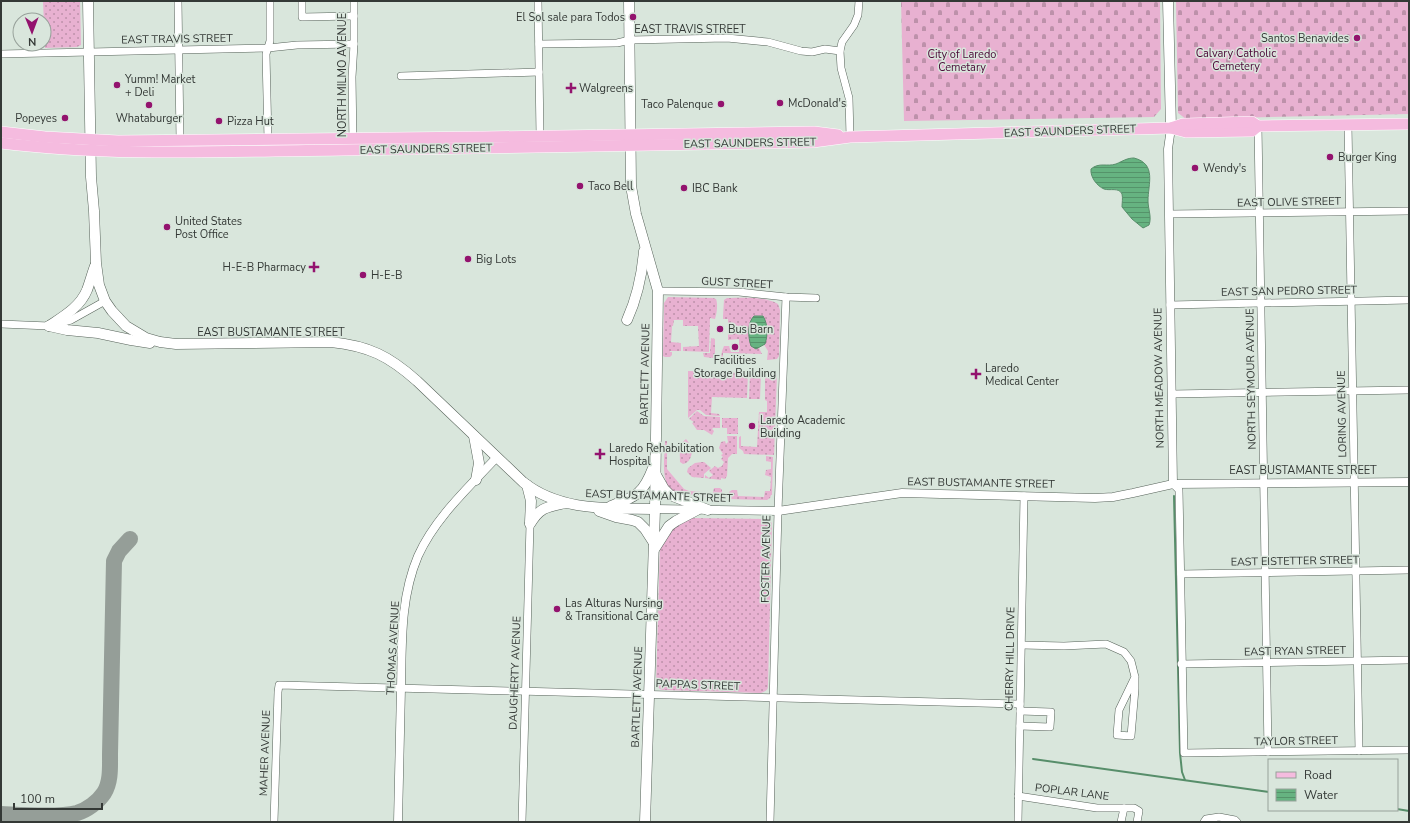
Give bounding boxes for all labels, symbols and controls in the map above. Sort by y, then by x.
place label: El Sol sale para Todos [516,10,625,25]
north arrow [12,12,52,52]
marker: El Sol sale para Todos [628,12,638,22]
street label: NORTH MILMO AVENUE [335,13,350,137]
street label: EAST TRAVIS STREET [634,22,746,37]
street label: EAST TRAVIS STREET [121,31,233,47]
place label: Santos Benavides [1261,31,1349,46]
marker: Santos Benavides [1352,33,1362,43]
text: N [28,34,36,49]
park label: Calvary Catholic Cemetery [1196,46,1276,74]
park label: City of Laredo Cemetary [928,47,996,75]
place label: Yumm! Market + Deli [124,72,195,100]
marker: Yumm! Market + Deli [112,80,122,90]
place label: Walgreens [579,81,633,96]
marker: Walgreens [566,83,576,93]
place label: McDonald's [788,96,846,111]
place label: Taco Palenque [641,97,713,112]
marker: McDonald's [775,98,785,108]
marker: Taco Palenque [716,99,726,109]
marker: Whataburger [144,100,154,110]
place label: Popeyes [15,111,57,126]
place label: Whataburger [116,111,182,126]
marker: Popeyes [60,113,70,123]
place label: Pizza Hut [227,114,274,129]
marker: Pizza Hut [214,116,224,126]
street label: EAST SAUNDERS STREET [1004,121,1137,141]
street label: EAST SAUNDERS STREET [684,134,817,152]
street label: EAST SAUNDERS STREET [360,140,493,158]
place label: Burger King [1338,150,1397,165]
marker: Burger King [1325,152,1335,162]
place label: Wendy's [1203,161,1246,176]
marker: Wendy's [1190,163,1200,173]
place label: Taco Bell [588,179,634,194]
marker: Taco Bell [575,181,585,191]
place label: IBC Bank [692,181,738,196]
marker: IBC Bank [679,183,689,193]
street label: EAST OLIVE STREET [1237,194,1342,210]
place label: United States Post Office [175,214,242,242]
marker: United States Post Office [162,222,172,232]
place label: Big Lots [476,252,516,267]
marker: Big Lots [463,254,473,264]
place label: H-E-B Pharmacy [223,260,306,275]
marker: H-E-B Pharmacy [309,262,319,272]
place label: H-E-B [371,268,403,283]
marker: H-E-B [358,270,368,280]
street label: GUST STREET [701,274,774,292]
street label: EAST SAN PEDRO STREET [1221,282,1357,300]
street label: NORTH MEADOW AVENUE [1150,308,1168,448]
street label: NORTH SEYMOUR AVENUE [1242,308,1260,450]
place label: Bus Barn [728,322,773,337]
street label: BARTLETT AVENUE [637,323,653,425]
marker: Bus Barn [715,324,725,334]
street label: EAST BUSTAMANTE STREET [197,325,345,340]
marker: Facilities Storage Building [730,342,740,352]
place label: Facilities Storage Building [694,353,776,381]
place label: Laredo Medical Center [985,361,1059,389]
marker: Laredo Medical Center [970,368,982,380]
street label: LORING AVENUE [1334,370,1350,458]
place label: Laredo Academic Building [760,413,845,441]
marker: Laredo Academic Building [747,421,757,431]
place label: Laredo Rehabilitation Hospital [609,441,714,469]
marker: Laredo Rehabilitation Hospital [594,448,606,460]
street label: EAST BUSTAMANTE STREET [1229,463,1377,478]
street label: EAST BUSTAMANTE STREET [907,474,1055,492]
street label: EAST BUSTAMANTE STREET [585,486,733,506]
street label: FOSTER AVENUE [758,515,774,603]
street label: EAST EISTETTER STREET [1230,552,1360,570]
place label: Las Alturas Nursing & Transitional Care [565,596,663,624]
street label: THOMAS AVENUE [383,600,403,696]
marker: Las Alturas Nursing & Transitional Care [552,604,562,614]
street label: CHERRY HILL DRIVE [1002,607,1018,711]
street label: DAUGHERTY AVENUE [506,616,524,730]
street label: EAST RYAN STREET [1244,643,1347,659]
street label: BARTLETT AVENUE [628,646,646,748]
street label: PAPPAS STREET [655,676,741,694]
street label: MAHER AVENUE [256,710,274,796]
street label: TAYLOR STREET [1254,733,1338,749]
legend [1268,759,1398,811]
text: Road [1304,767,1332,783]
street label: POPLAR LANE [1034,780,1110,804]
scale bar [14,785,102,811]
text: Water [1304,787,1338,803]
text: 100 m [20,791,55,807]

